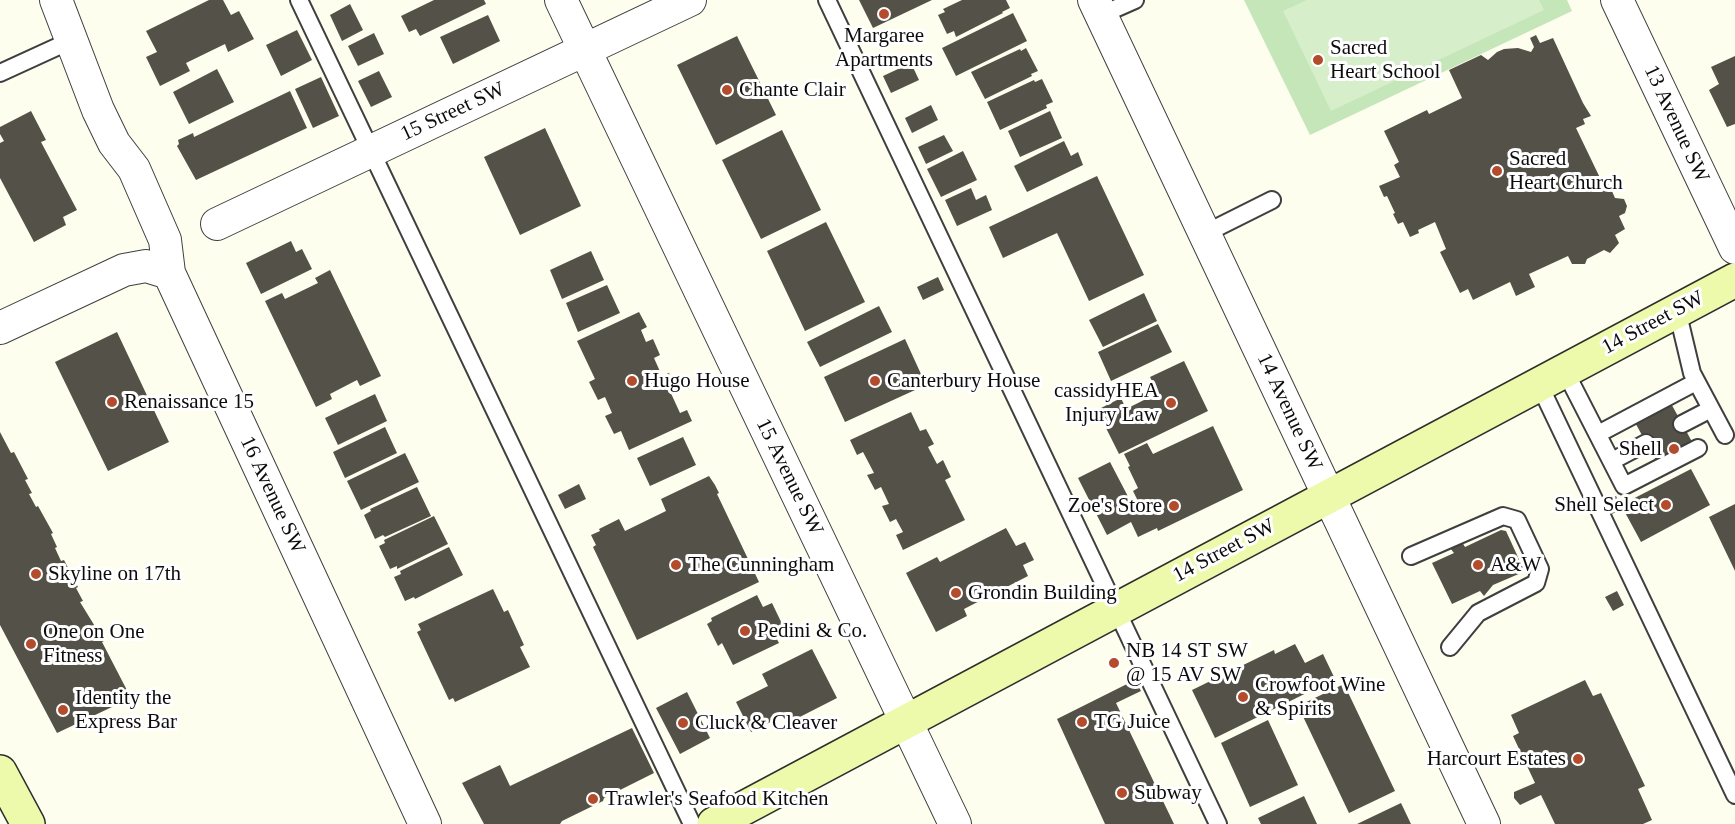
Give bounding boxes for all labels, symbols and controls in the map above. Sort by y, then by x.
marker: Margaree Apartments [877,7,891,21]
place label: Margaree Apartments [835,23,933,73]
place label: Sacred Heart School [1330,35,1440,85]
marker: Sacred Heart School [1311,53,1325,67]
street label: 13 Avenue SW [1638,61,1714,187]
street label: 15 Street SW [397,77,509,147]
place label: Chante Clair [739,77,846,103]
marker: Chante Clair [720,83,734,97]
place label: Sacred Heart Church [1509,146,1623,196]
marker: Sacred Heart Church [1490,164,1504,178]
street label: 14 Street SW [1598,286,1708,360]
street label: 14 Avenue SW [1251,349,1327,475]
place label: Hugo House [644,368,750,394]
place label: Canterbury House [887,368,1040,394]
marker: Hugo House [625,374,639,388]
marker: Canterbury House [868,374,882,388]
place label: cassidyHEA Injury Law [1054,378,1159,428]
place label: Renaissance 15 [124,389,254,415]
marker: Renaissance 15 [105,395,119,409]
marker: cassidyHEA Injury Law [1164,396,1178,410]
street label: 15 Avenue SW [750,415,828,539]
street label: 16 Avenue SW [234,432,310,558]
place label: Shell [1619,436,1662,462]
marker: Shell [1667,442,1681,456]
place label: Shell Select [1554,492,1654,518]
place label: Zoe's Store [1068,493,1162,519]
marker: Shell Select [1659,498,1673,512]
marker: Zoe's Store [1167,499,1181,513]
street label: 14 Street SW [1169,514,1279,588]
place label: The Cunningham [688,552,834,578]
place label: A&W [1490,552,1541,578]
marker: The Cunningham [669,558,683,572]
marker: A&W [1471,558,1485,572]
place label: Skyline on 17th [48,561,181,587]
marker: Skyline on 17th [29,567,43,581]
place label: Grondin Building [968,580,1117,606]
marker: Grondin Building [949,586,963,600]
place label: Pedini & Co. [757,618,867,644]
place label: One on One Fitness [43,619,144,669]
marker: Pedini & Co. [738,624,752,638]
marker: One on One Fitness [24,637,38,651]
place label: NB 14 ST SW @ 15 AV SW [1126,638,1248,688]
marker: NB 14 ST SW @ 15 AV SW [1107,656,1121,670]
place label: Crowfoot Wine & Spirits [1255,672,1385,722]
place label: Identity the Express Bar [75,685,177,735]
marker: Crowfoot Wine & Spirits [1236,690,1250,704]
marker: Identity the Express Bar [56,703,70,717]
place label: TG Juice [1094,709,1170,735]
place label: Cluck & Cleaver [695,710,837,736]
marker: TG Juice [1075,715,1089,729]
marker: Cluck & Cleaver [676,716,690,730]
place label: Harcourt Estates [1427,746,1566,772]
marker: Harcourt Estates [1571,752,1585,766]
place label: Subway [1134,780,1202,806]
place label: Trawler's Seafood Kitchen [605,786,828,812]
marker: Subway [1115,786,1129,800]
marker: Trawler's Seafood Kitchen [586,792,600,806]

